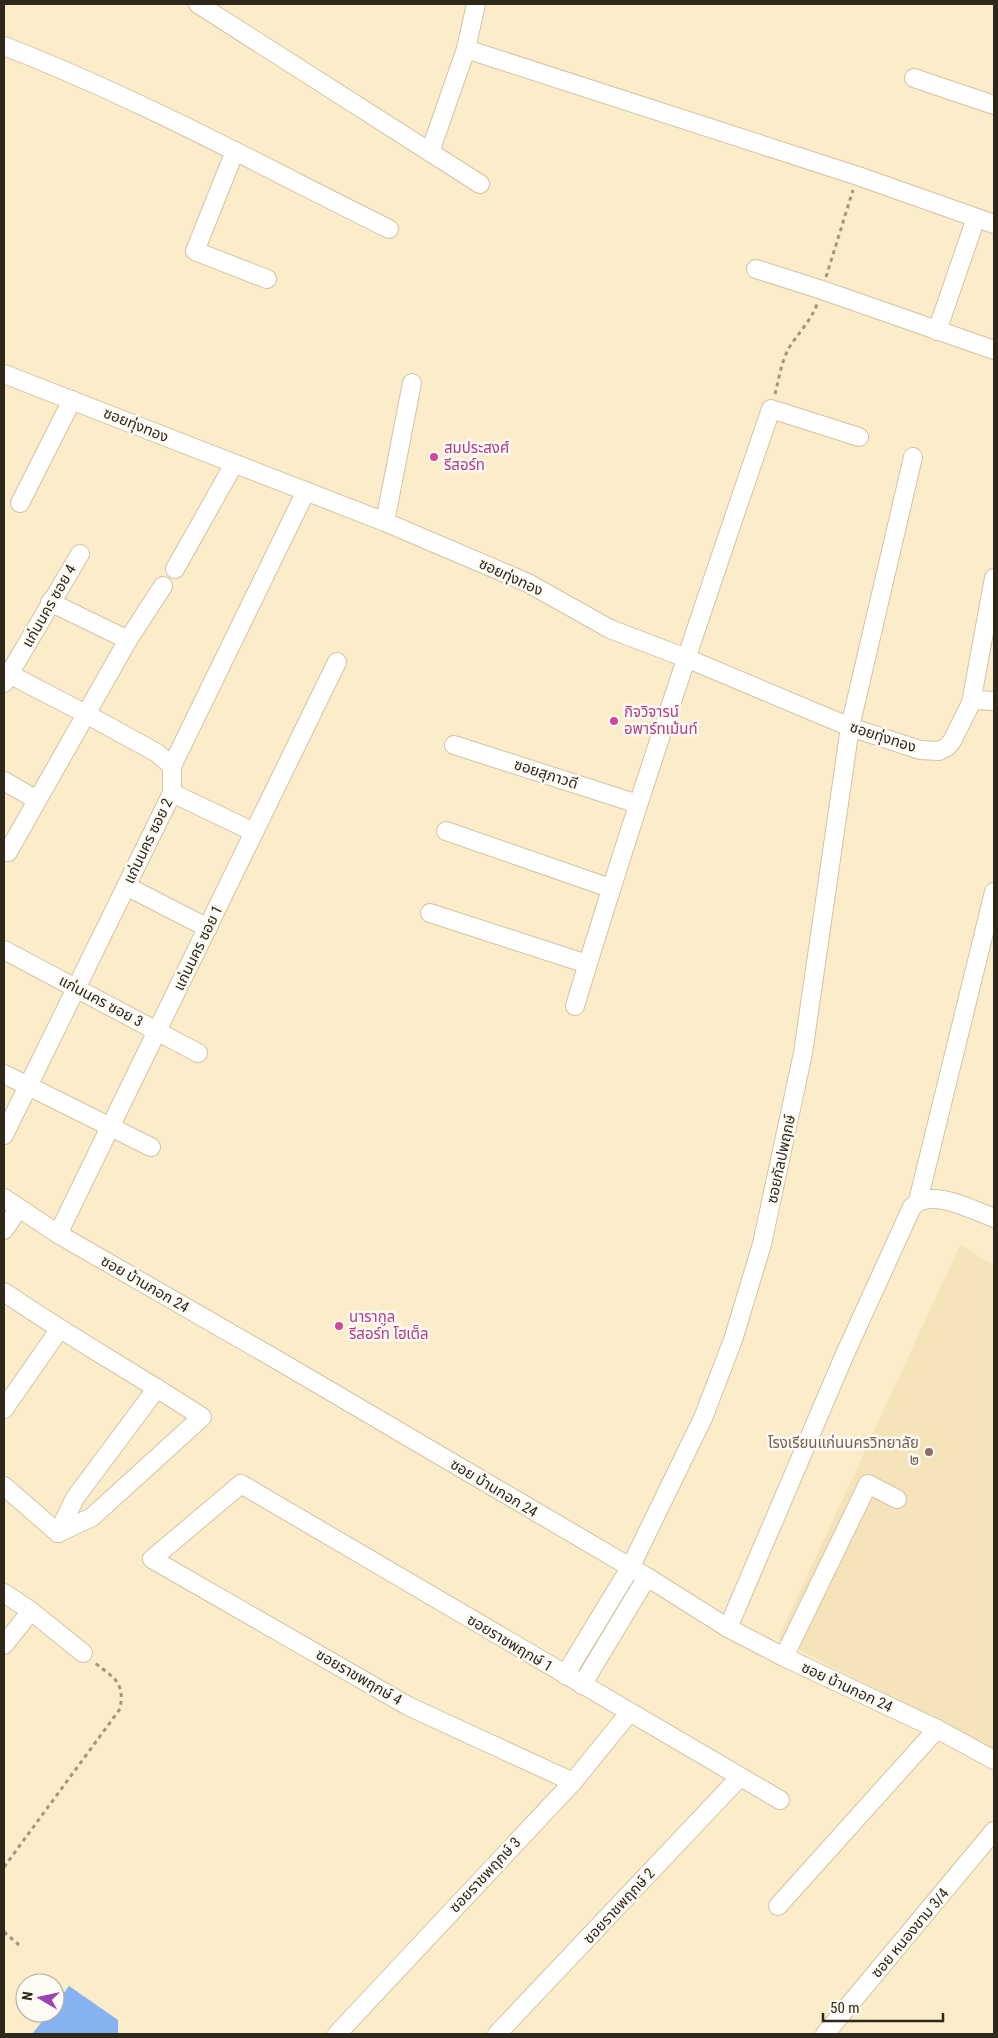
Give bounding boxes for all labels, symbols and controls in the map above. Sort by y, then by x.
street label: ซอยทุ่งทอง [101,404,171,446]
place label: สมประสงศ์ รีสอร์ท [444,439,509,474]
marker: สมประสงศ์ รีสอร์ท [428,451,440,463]
street label: ซอยทุ่งทอง [476,554,546,600]
street label: แก่นนคร ซอย 4 [18,561,80,651]
place label: กิจวิจารน์ อพาร์ทเม้นท์ [624,703,698,738]
marker: กิจวิจารน์ อพาร์ทเม้นท์ [608,715,620,727]
street label: ซอยทุ่งทอง [847,718,919,756]
street label: ซอยสุภาวดี [512,755,580,793]
street label: แก่นนคร ซอย 2 [120,795,176,887]
street label: แก่นนคร ซอย 1 [170,902,226,994]
street label: แก่นนคร ซอย 3 [56,971,146,1031]
street label: ซอยกัลปพฤกษ์ [763,1112,799,1205]
street label: ซอย บ้านกอก 24 [98,1252,192,1316]
place label: นารากูล รีสอร์ท โฮเต็ล [349,1308,429,1343]
marker: นารากูล รีสอร์ท โฮเต็ล [333,1320,345,1332]
place label: โรงเรียนแก่นนครวิทยาลัย ๒ [768,1434,919,1469]
marker: โรงเรียนแก่นนครวิทยาลัย ๒ [923,1446,935,1458]
street label: ซอย บ้านกอก 24 [447,1455,541,1521]
street label: ซอยราชพฤกษ์ 1 [464,1610,556,1676]
street label: ซอยราชพฤกษ์ 4 [313,1645,405,1709]
street label: ซอย บ้านกอก 24 [799,1658,895,1716]
street label: ซอยราชพฤกษ์ 3 [446,1834,524,1916]
street label: ซอยราชพฤกษ์ 2 [580,1865,658,1947]
street label: ซอย หนองขาม 3/4 [867,1885,953,1981]
north arrow [15,1973,65,2023]
text: N [19,1990,36,2001]
scale bar [823,1990,943,2022]
text: 50 m [830,1999,860,2017]

